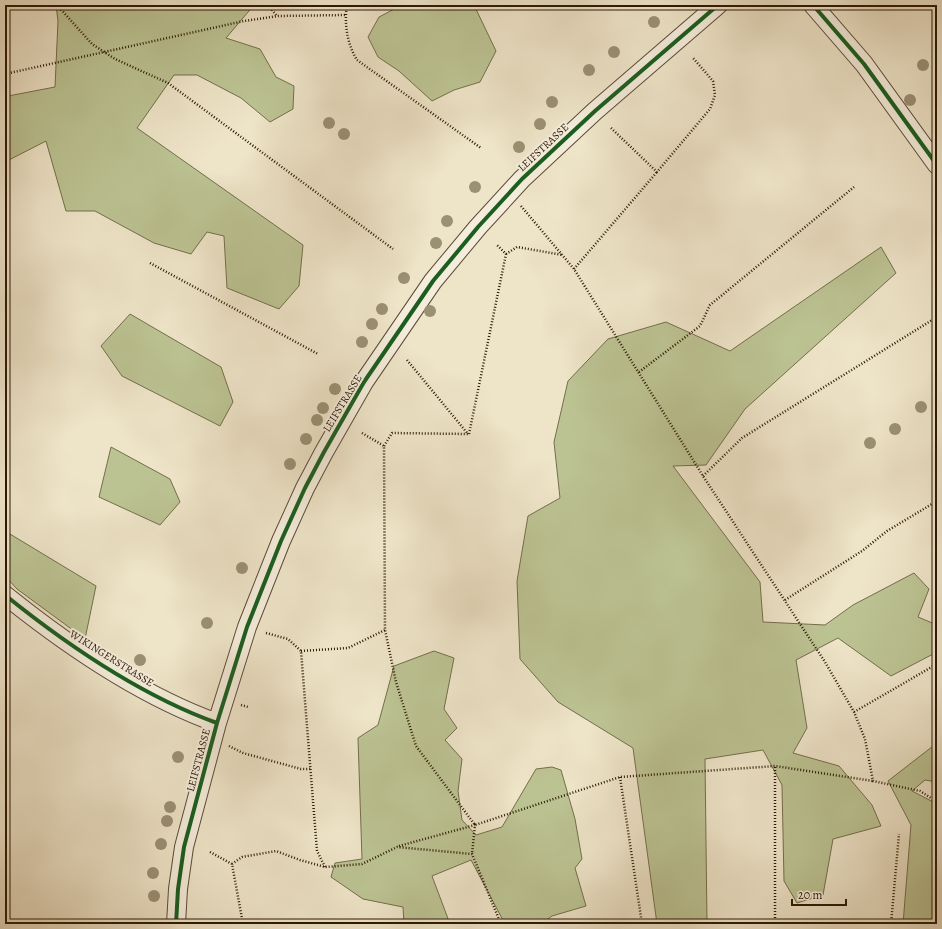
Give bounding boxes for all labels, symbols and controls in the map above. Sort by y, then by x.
street label: LEIFSTRASSE [515,120,572,175]
street label: LEIFSTRASSE [319,372,365,435]
street label: WIKINGERSTRASSE [66,626,157,690]
street label: LEIFSTRASSE [183,727,214,793]
scale bar [792,881,846,907]
text: 20 m [798,887,822,903]

